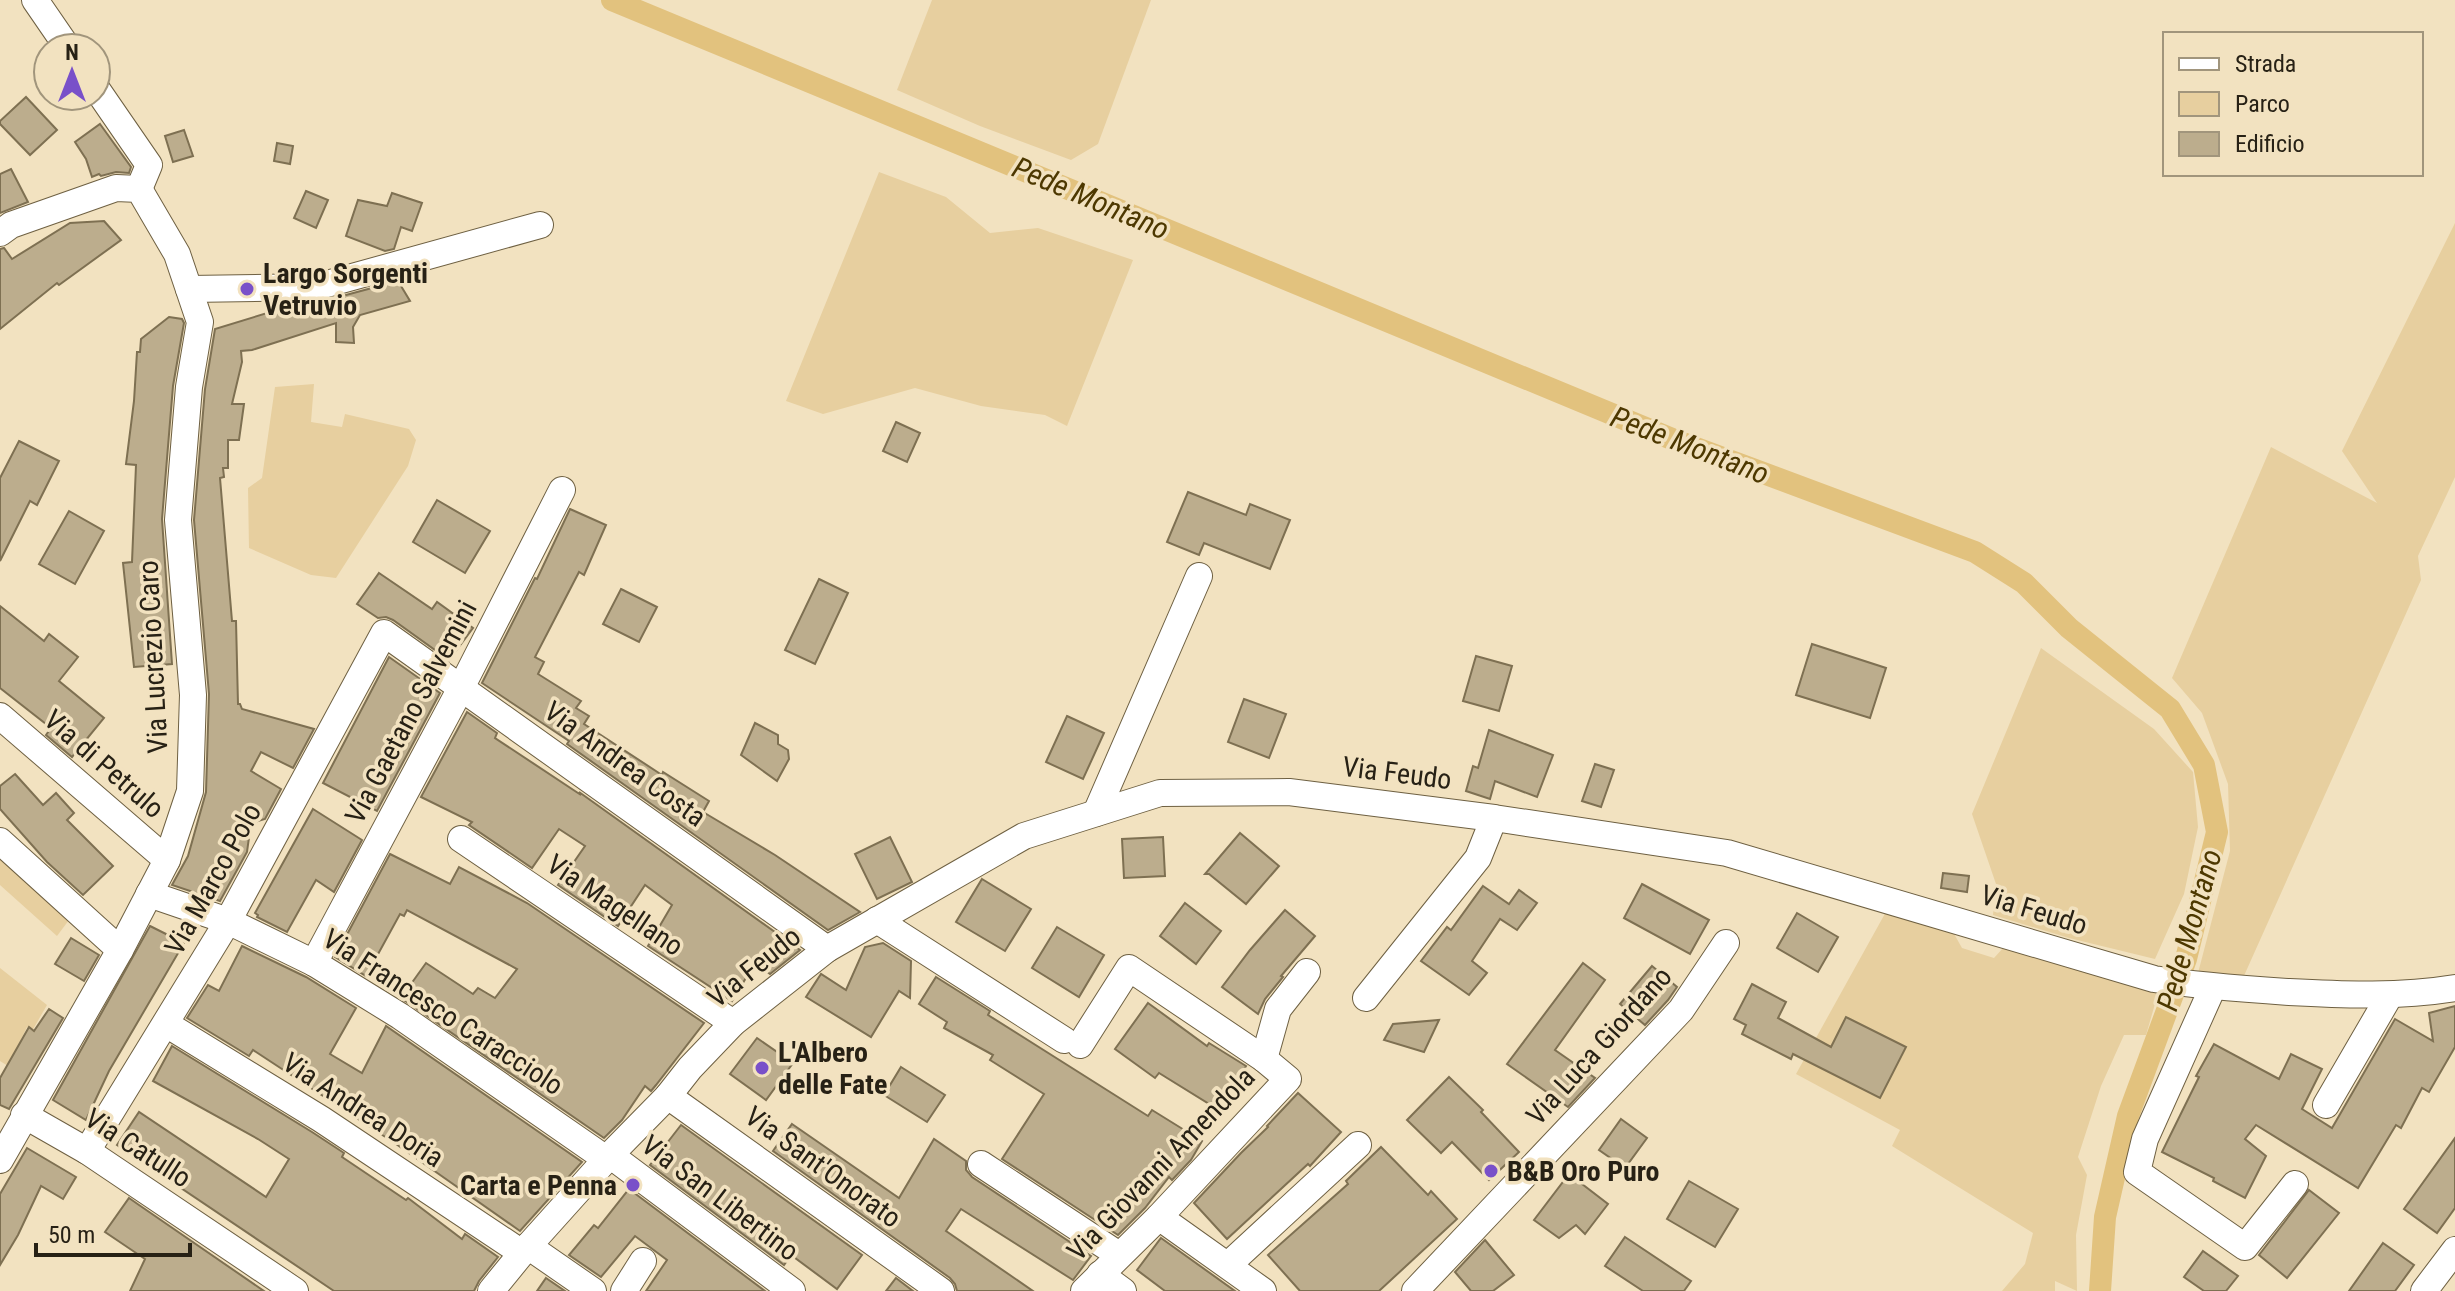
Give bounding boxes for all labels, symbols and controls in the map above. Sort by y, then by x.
north arrow [32,32,112,112]
legend [2163,32,2423,176]
text: N [65,40,79,65]
text: Strada [2235,50,2296,78]
text: Parco [2235,90,2290,118]
text: Edificio [2235,130,2305,158]
water label: Pede Montano [1008,149,1174,247]
place label: Largo Sorgenti Vetruvio [263,257,428,322]
marker: Largo Sorgenti Vetruvio [238,280,256,298]
water label: Pede Montano [1606,399,1774,491]
street label: Via Lucrezio Caro [131,560,175,754]
street label: Via Gaetano Salvemini [338,595,484,829]
street label: Via Andrea Costa [538,694,712,834]
street label: Via di Petrulo [37,703,171,825]
street label: Via Feudo [1341,750,1453,796]
street label: Via Marco Polo [158,797,268,961]
water label: Pede Montano [2149,845,2229,1015]
street label: Via Magellano [541,847,689,963]
street label: Via Feudo [1977,878,2091,942]
street label: Via Feudo [701,920,807,1014]
street label: Via Francesco Caracciolo [317,922,569,1102]
street label: Via Luca Giordano [1519,960,1679,1132]
place label: L'Albero delle Fate [778,1036,887,1101]
street label: Via Andrea Doria [276,1046,450,1174]
marker: L'Albero delle Fate [753,1059,771,1077]
street label: Via Giovanni Amendola [1060,1061,1262,1267]
street label: Via Sant'Onorato [739,1099,907,1235]
street label: Via Catullo [79,1101,197,1195]
street label: Via San Libertino [635,1128,805,1268]
place label: B&B Oro Puro [1507,1155,1660,1188]
marker: B&B Oro Puro [1482,1162,1500,1180]
place label: Carta e Penna [460,1169,617,1202]
marker: Carta e Penna [624,1176,642,1194]
scale bar [36,1207,190,1257]
text: 50 m [48,1221,95,1249]

